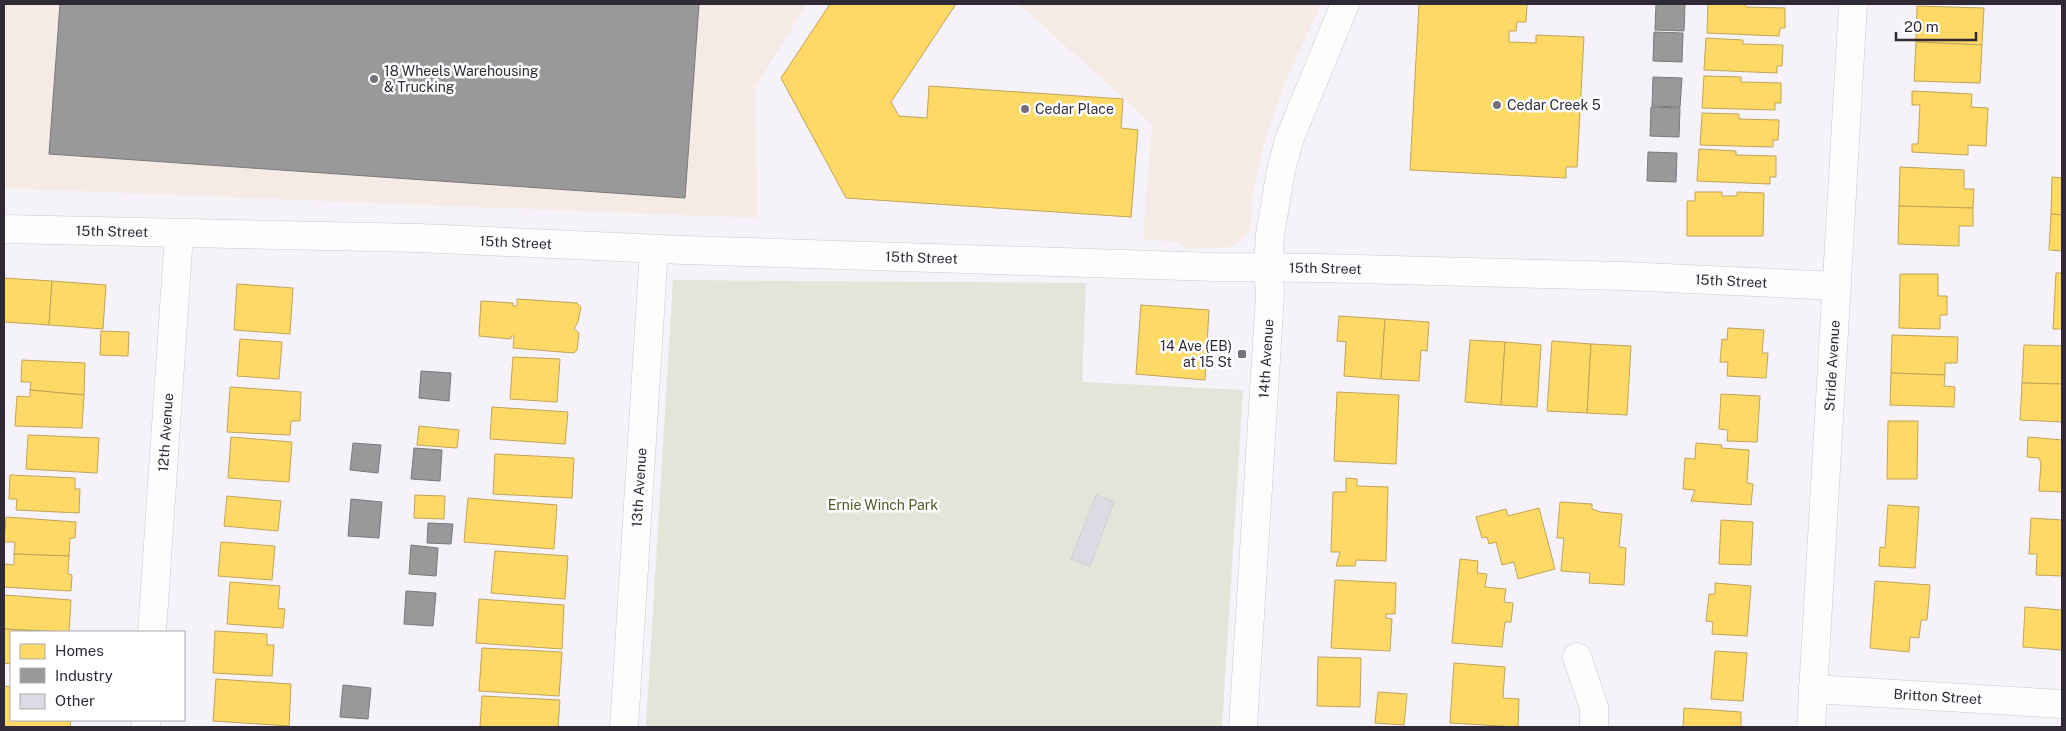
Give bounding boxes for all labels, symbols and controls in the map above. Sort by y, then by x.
scale bar [1896,10,1976,42]
text: 20 m [1904,18,1939,35]
place label: 18 Wheels Warehousing & Trucking [384,63,539,95]
marker: 18 Wheels Warehousing & Trucking [368,73,380,85]
place label: Cedar Creek 5 [1507,97,1601,113]
marker: Cedar Creek 5 [1491,99,1503,111]
place label: Cedar Place [1035,101,1114,117]
marker: Cedar Place [1019,103,1031,115]
street label: 15th Street [76,223,148,240]
street label: 15th Street [479,233,552,252]
street label: 15th Street [885,248,958,267]
street label: 15th Street [1289,260,1362,277]
street label: 15th Street [1695,271,1768,291]
street label: 14th Avenue [1256,318,1276,399]
street label: Stride Avenue [1821,320,1843,412]
place label: 14 Ave (EB) at 15 St [1160,338,1232,370]
marker: 14 Ave (EB) at 15 St [1236,348,1248,360]
street label: 12th Avenue [155,392,176,472]
street label: 13th Avenue [629,447,650,528]
park label: Ernie Winch Park [828,497,938,513]
legend [10,631,185,721]
text: Homes [55,642,104,659]
text: Industry [55,667,113,684]
street label: Britton Street [1893,686,1983,707]
text: Other [55,692,95,709]

